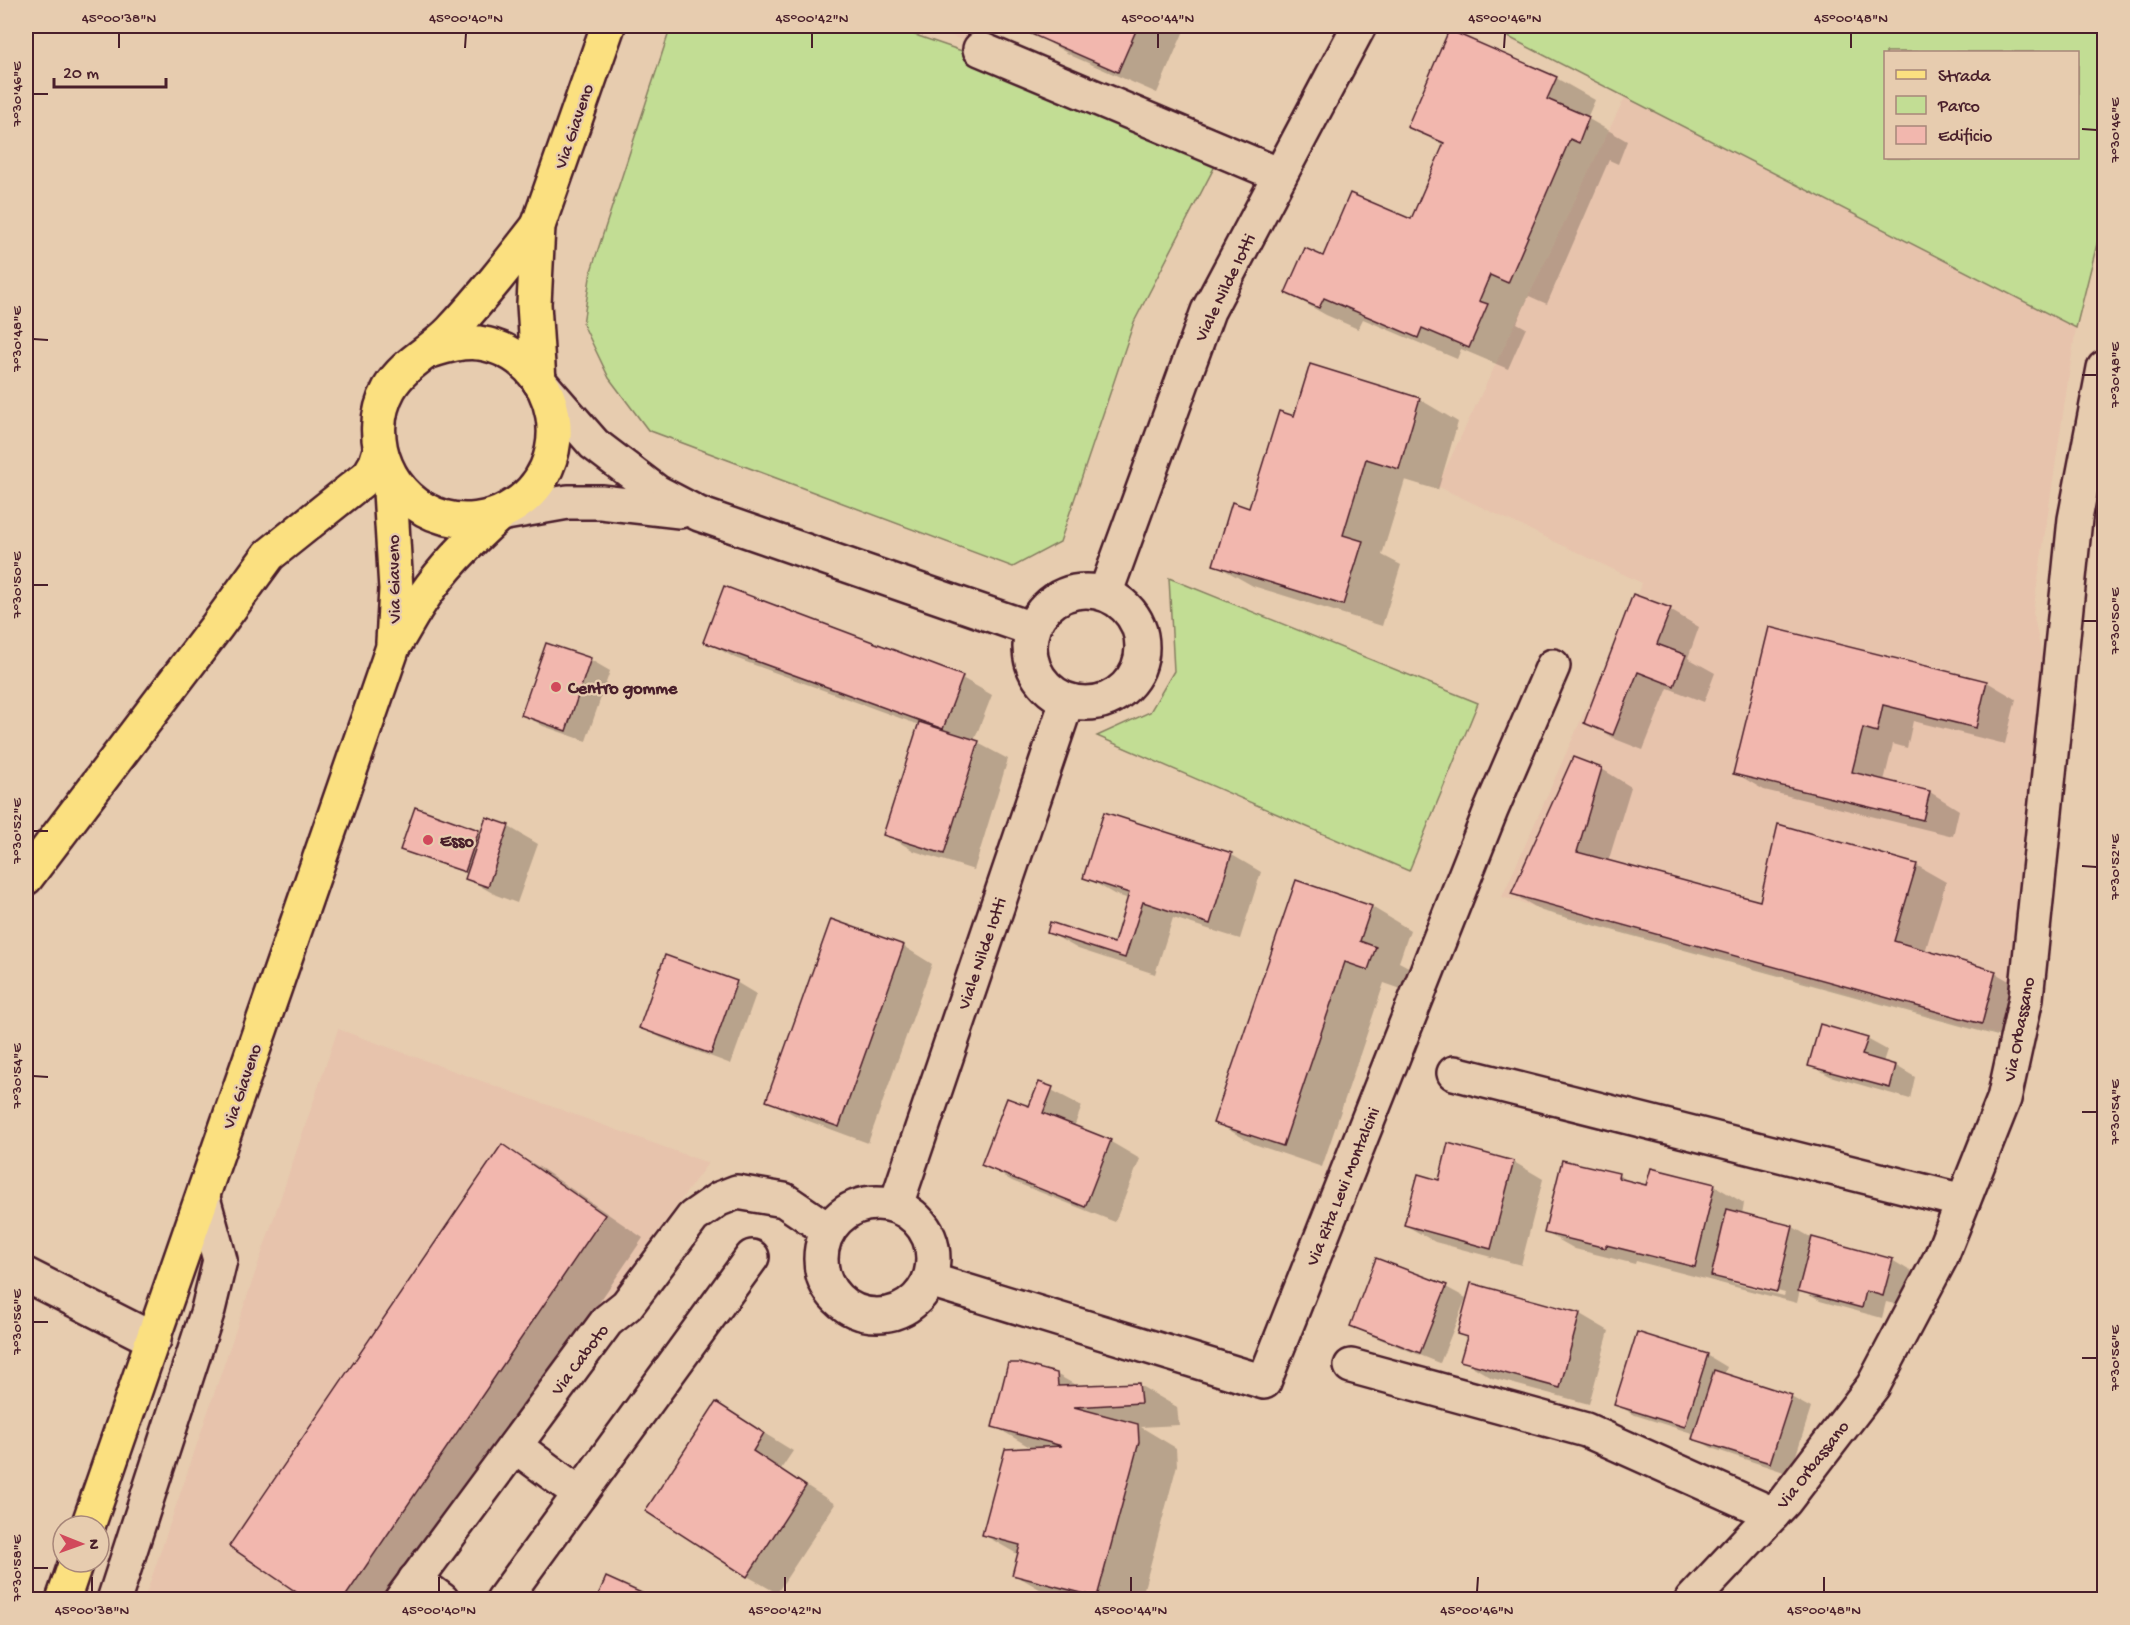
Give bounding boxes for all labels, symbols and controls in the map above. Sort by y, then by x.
text: 45°00'38"N [82,10,157,28]
text: 45°00'40"N [429,10,503,28]
text: 45°00'42"N [775,10,849,28]
text: 45°00'44"N [1122,10,1195,28]
text: 45°00'46"N [1468,10,1542,28]
text: 45°00'48"N [1814,10,1888,28]
scale bar [54,51,166,89]
legend [1884,51,2079,159]
text: 7°30'46"E [9,61,27,127]
text: 20 m [63,64,99,85]
text: Strada [1938,67,1992,88]
street label: Via Giaveno [551,82,600,173]
text: Parco [1937,97,1980,118]
text: 7°30'46"E [2107,97,2125,163]
text: Edificio [1938,127,1992,148]
street label: Viale Nilde Iotti [1191,231,1261,346]
text: 7°30'48"E [9,306,27,373]
text: 7°30'48"E [2107,342,2125,409]
street label: Via Giaveno [384,535,407,624]
text: 7°30'50"E [9,551,27,619]
text: 7°30'50"E [2107,587,2125,655]
place label: Centro gomme [567,679,678,700]
marker: Centro gomme [549,680,563,694]
text: 7°30'52"E [9,798,27,865]
place label: Esso [440,832,474,853]
marker: Esso [421,833,435,847]
text: 7°30'52"E [2107,834,2125,901]
street label: Viale Nilde Iotti [954,895,1012,1014]
street label: Via Orbassano [2000,975,2041,1084]
street label: Via Giaveno [219,1042,268,1133]
text: 7°30'54"E [9,1043,27,1110]
text: 7°30'54"E [2107,1079,2125,1146]
street label: Via Rita Levi Montalcini [1303,1104,1386,1270]
text: 7°30'56"E [9,1288,27,1356]
street label: Via Caboto [547,1321,614,1401]
text: 7°30'56"E [2107,1324,2125,1392]
street label: Via Orbassano [1772,1417,1855,1515]
north arrow [51,1514,111,1574]
text: 7°30'58"E [9,1534,27,1602]
text: N [83,1539,102,1550]
text: 45°00'38"N [55,1602,130,1620]
text: 45°00'40"N [402,1602,476,1620]
text: 45°00'42"N [748,1602,822,1620]
text: 45°00'44"N [1095,1602,1168,1620]
text: 45°00'46"N [1440,1602,1514,1620]
text: 45°00'48"N [1787,1602,1861,1620]

